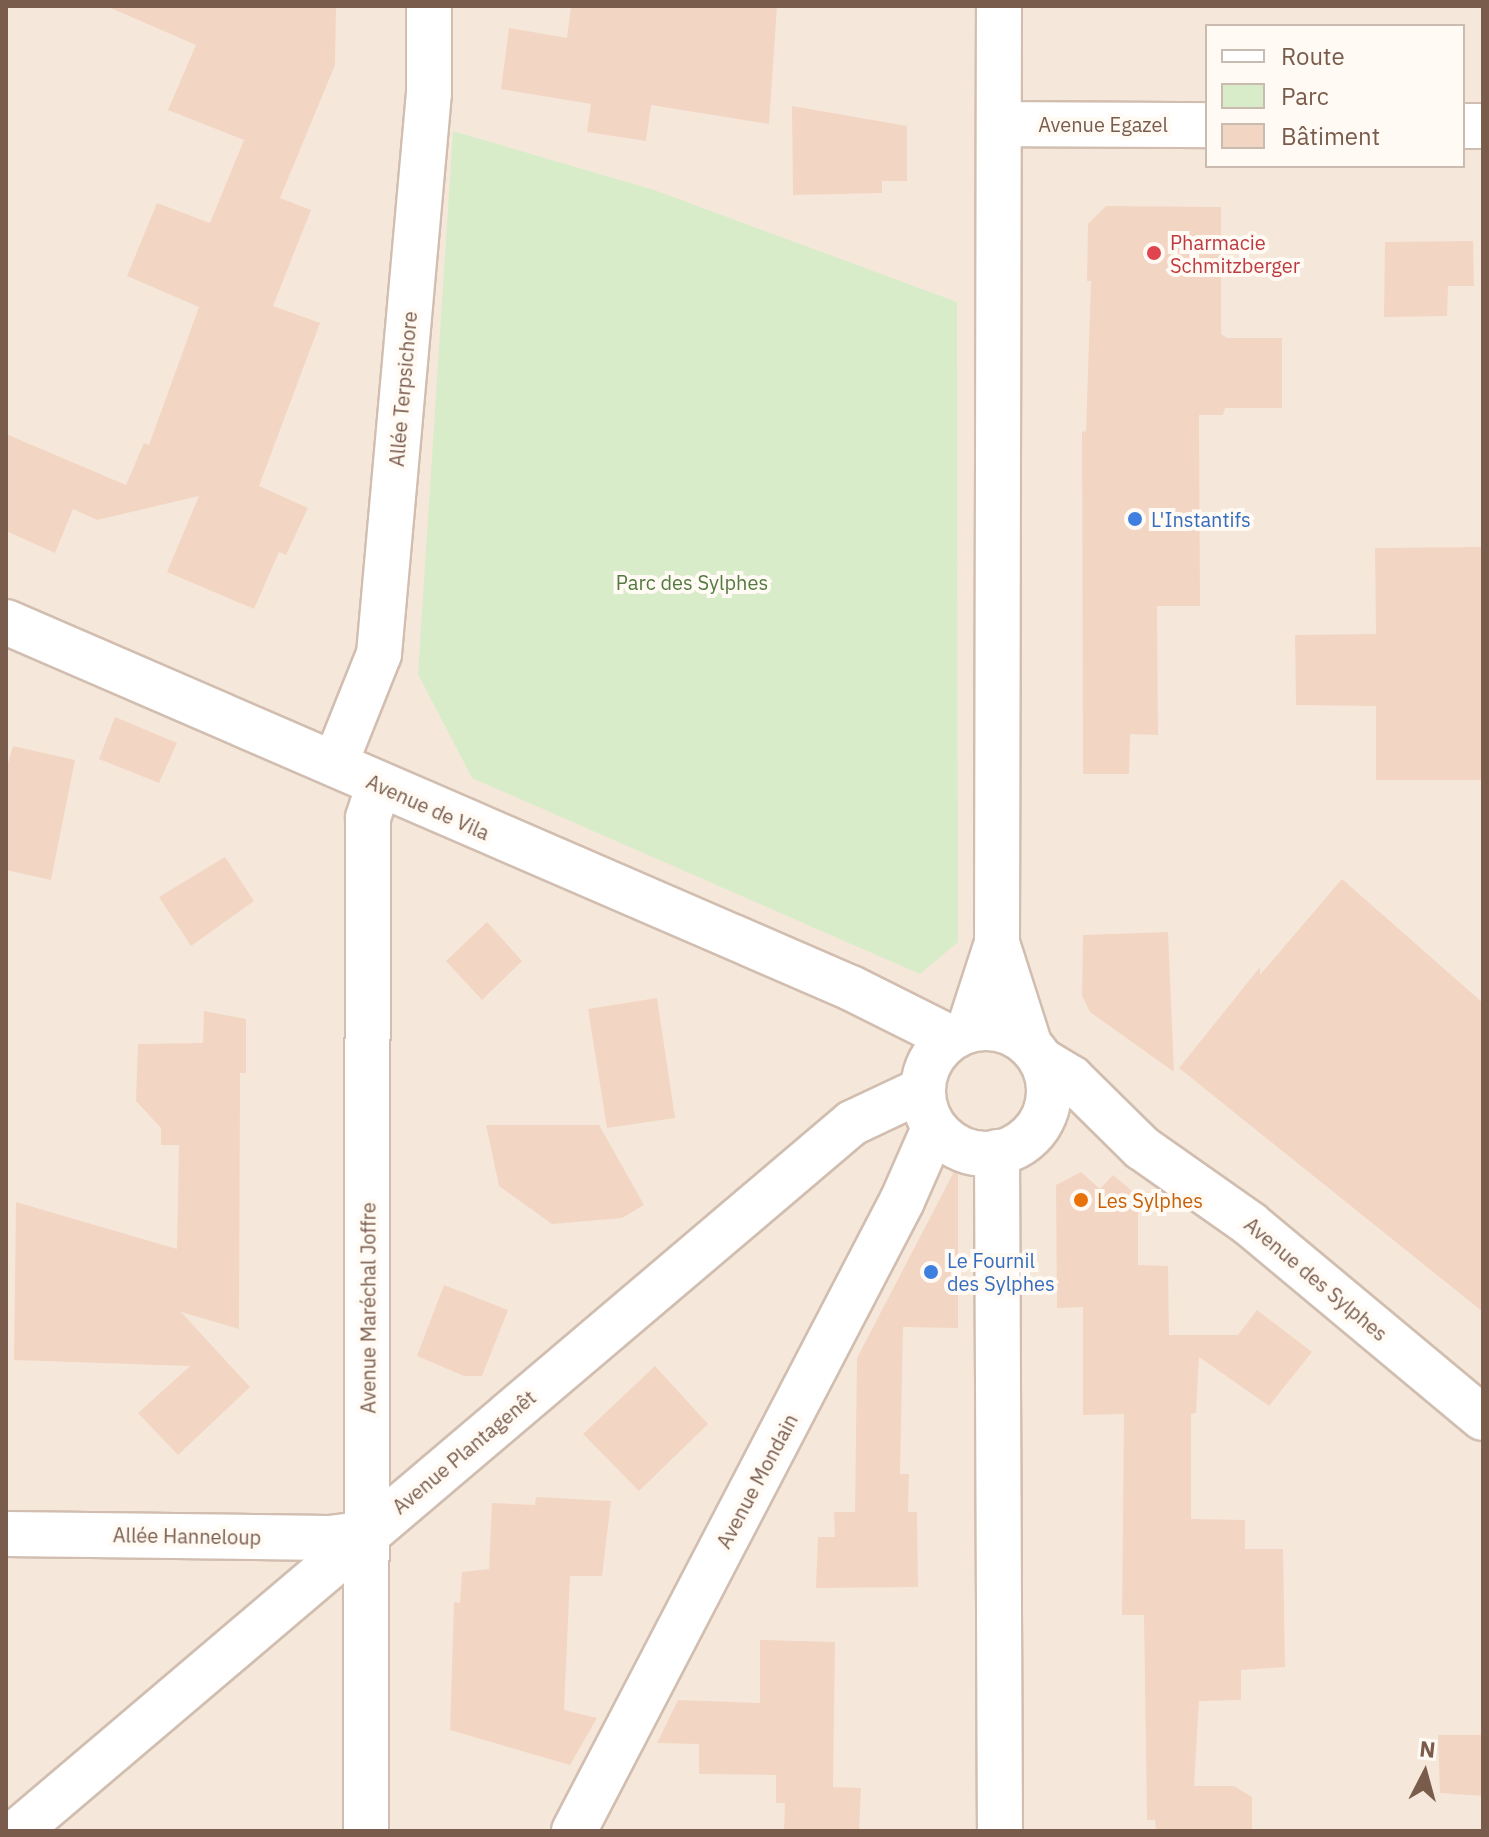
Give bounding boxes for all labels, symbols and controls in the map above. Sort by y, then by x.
legend [1205,24,1465,168]
text: Route [1281,40,1345,72]
text: Parc [1281,80,1329,112]
street label: Avenue Egazel [1038,112,1168,136]
text: Bâtiment [1281,120,1380,152]
place label: Pharmacie Schmitzberger [1170,230,1300,277]
marker: Pharmacie Schmitzberger [1145,244,1163,262]
street label: Allée Terpsichore [384,310,422,468]
place label: L'Instantifs [1151,507,1251,531]
marker: L'Instantifs [1126,510,1144,528]
park label: Parc des Sylphes [616,570,768,594]
street label: Avenue de Vila [363,769,493,845]
place label: Les Sylphes [1097,1188,1203,1212]
marker: Les Sylphes [1072,1191,1090,1209]
street label: Avenue Maréchal Joffre [356,1202,380,1414]
street label: Avenue des Sylphes [1240,1212,1392,1346]
place label: Le Fournil des Sylphes [947,1248,1055,1295]
marker: Le Fournil des Sylphes [922,1263,940,1281]
street label: Avenue Plantagenêt [388,1385,540,1519]
street label: Avenue Mondain [711,1410,803,1552]
street label: Allée Hanneloup [113,1523,261,1549]
north arrow [1385,1733,1465,1813]
text: N [1418,1733,1437,1764]

